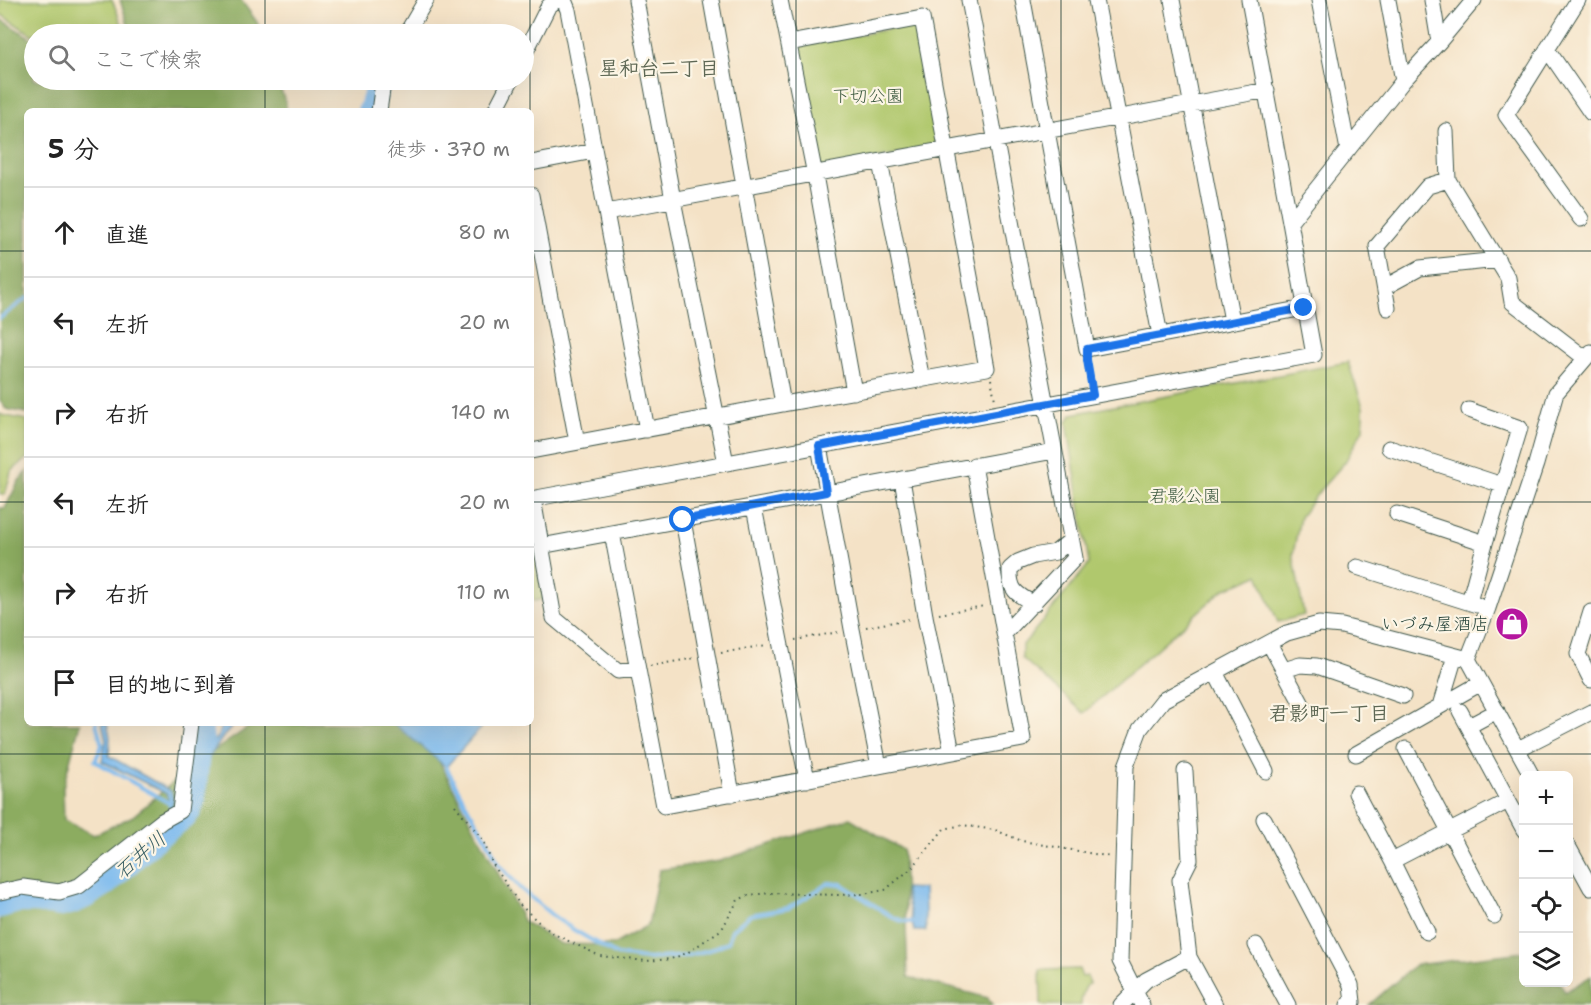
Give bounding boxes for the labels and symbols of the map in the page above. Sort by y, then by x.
district label: 星和台二丁目 [599,55,719,81]
park label: 下切公園 [832,84,904,108]
route end [1290,294,1316,320]
park label: 君影公園 [1149,484,1221,508]
route start [669,506,695,532]
shop icon: いづみ屋酒店 [1494,606,1530,642]
place label: いづみ屋酒店 [1381,612,1489,636]
district label: 君影町一丁目 [1269,700,1389,726]
water label: 石井川 [109,826,171,884]

